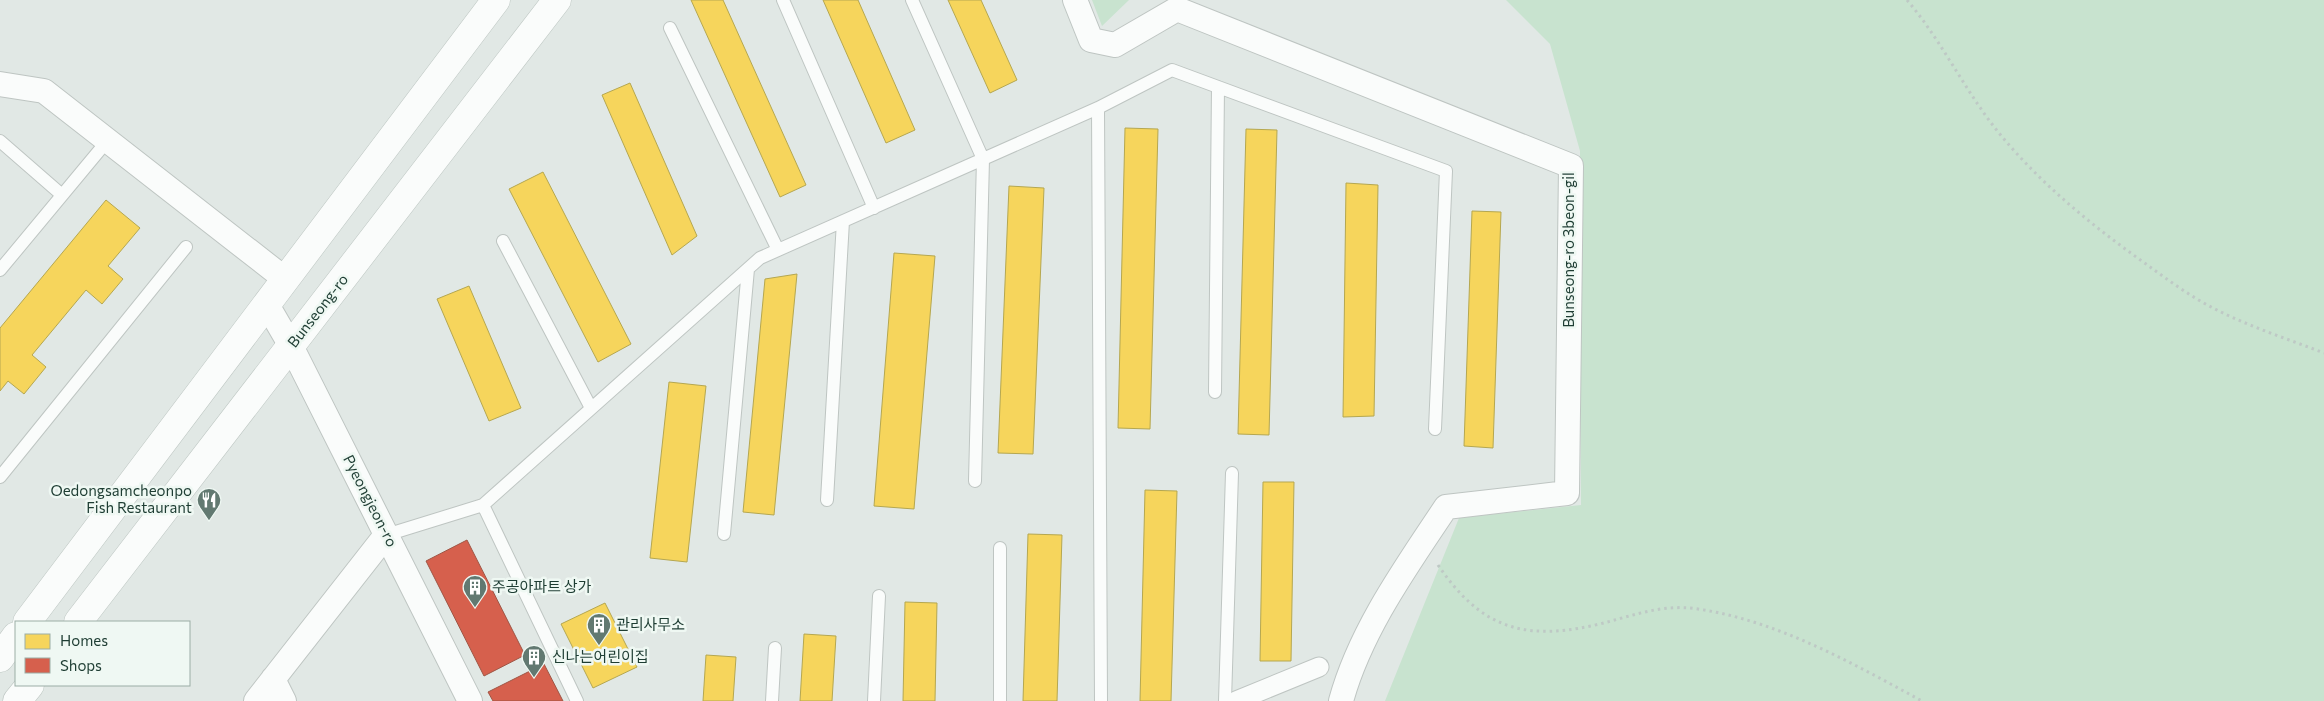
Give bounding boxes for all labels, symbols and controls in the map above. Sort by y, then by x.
street label: Bunseong-ro 3beon-gil [1559,172,1577,328]
street label: Bunseong-ro [283,270,351,351]
street label: Pyeongjeon-ro [340,452,402,550]
place label: Oedongsamcheonpo Fish Restaurant [50,481,192,516]
restaurant icon: Oedongsamcheonpo Fish Restaurant [196,487,222,521]
building icon: 주공아파트 상가 [462,574,488,608]
place label: 주공아파트 상가 [492,577,592,595]
building icon: 관리사무소 [586,612,612,646]
place label: 관리사무소 [616,615,685,633]
legend [15,621,190,686]
text: Homes [60,631,108,649]
building icon: 신나는어린이집 [521,644,547,678]
place label: 신나는어린이집 [552,647,649,665]
text: Shops [60,656,102,674]

